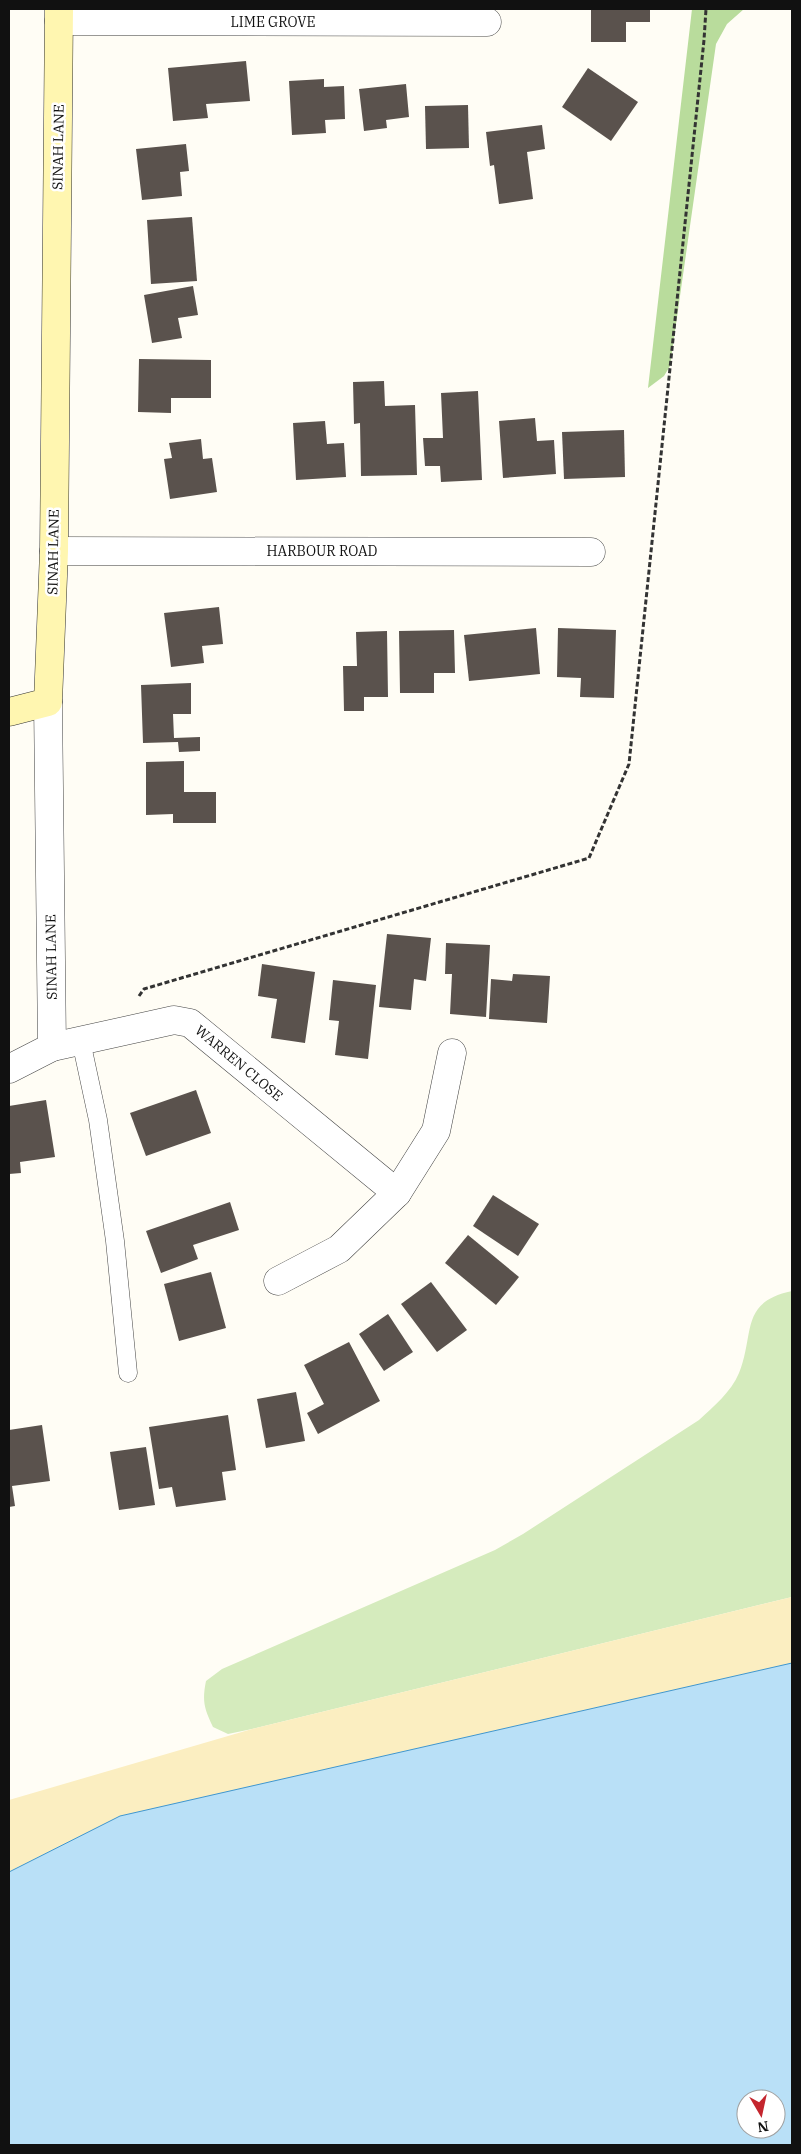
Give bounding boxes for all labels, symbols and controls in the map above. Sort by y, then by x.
street label: LIME GROVE [231,13,315,31]
street label: SINAH LANE [48,104,68,190]
street label: SINAH LANE [43,509,63,595]
street label: HARBOUR ROAD [267,542,378,560]
street label: SINAH LANE [41,914,61,1000]
street label: WARREN CLOSE [191,1021,287,1105]
north arrow [736,2089,786,2139]
text: N [756,2117,770,2137]

